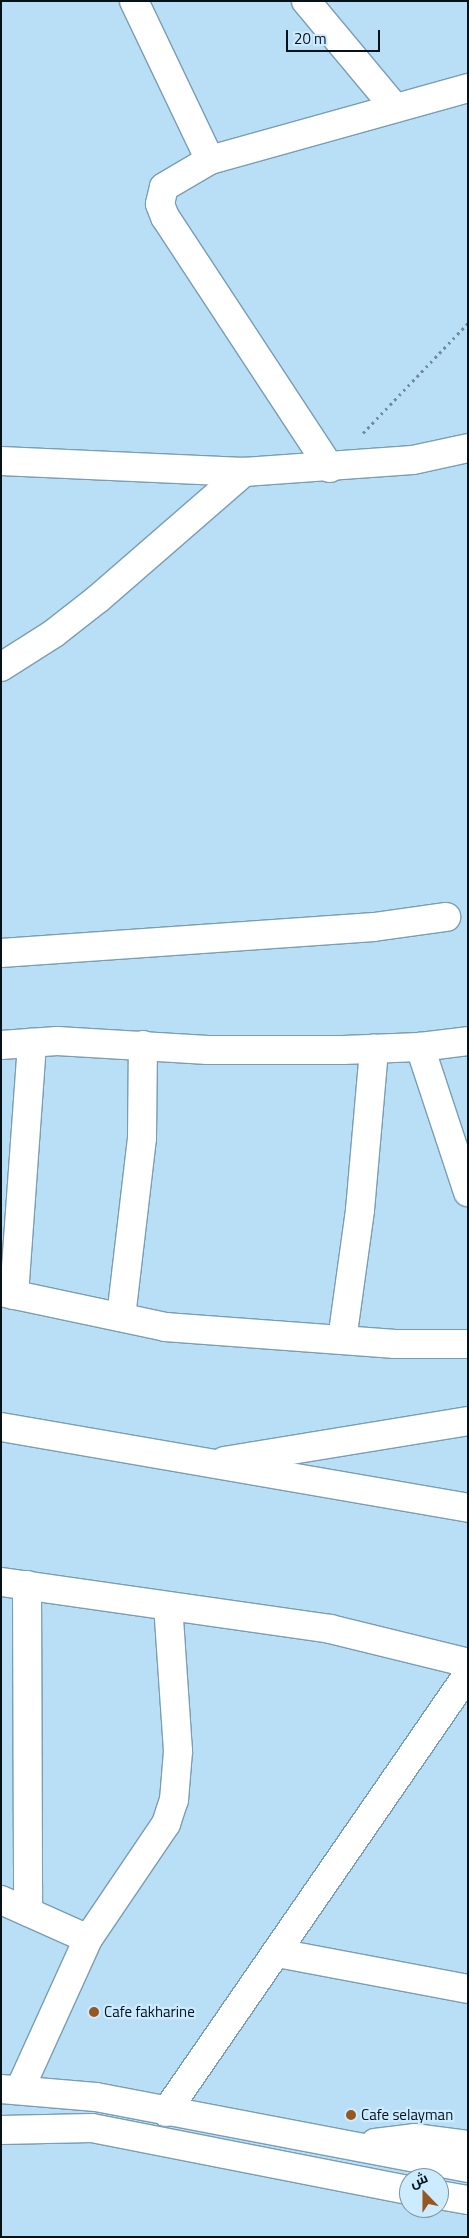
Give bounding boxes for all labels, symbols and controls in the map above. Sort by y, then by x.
scale bar [289,20,383,52]
text: 20 m [294,27,327,50]
place label: Cafe fakharine [104,2003,195,2021]
marker: Cafe fakharine [88,2006,100,2018]
place label: Cafe selayman [361,2106,453,2124]
marker: Cafe selayman [345,2109,357,2121]
text: ش [406,2166,431,2193]
north arrow [399,2168,449,2218]

